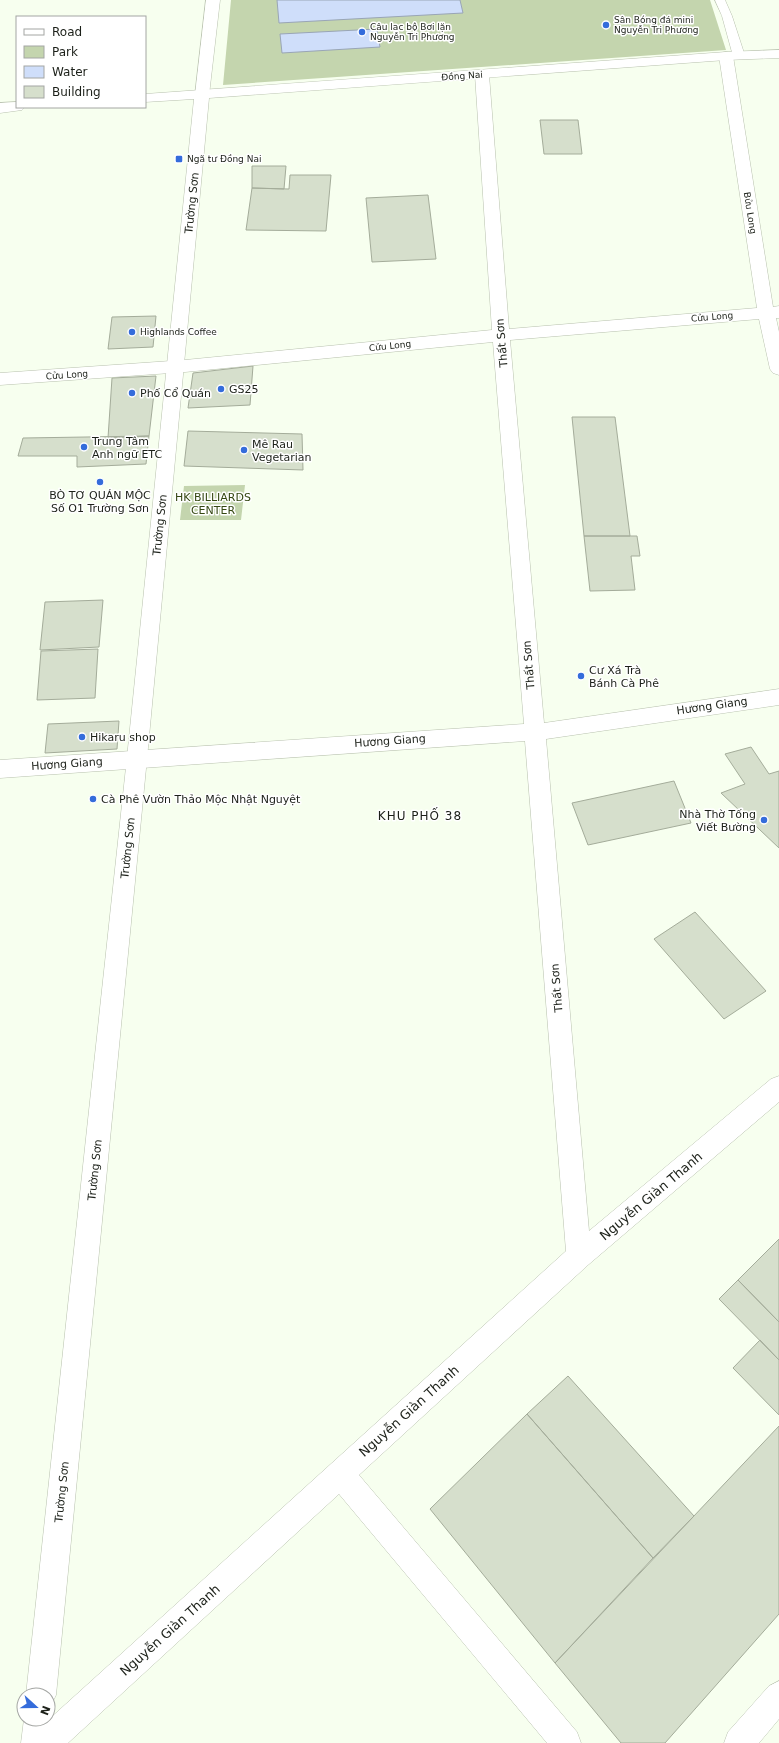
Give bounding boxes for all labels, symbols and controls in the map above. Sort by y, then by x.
place label: Sân Bóng đá mini Nguyễn Tri Phương [614,15,699,35]
legend [16,16,146,108]
marker: Sân Bóng đá mini Nguyễn Tri Phương [601,20,611,30]
place label: Câu lạc bộ Bơi lặn Nguyễn Tri Phương [370,22,455,42]
text: Road [52,25,82,39]
marker: Câu lạc bộ Bơi lặn Nguyễn Tri Phương [357,27,367,37]
text: Park [52,45,78,59]
text: Water [52,65,88,79]
street label: Đồng Nai [441,70,483,82]
text: Building [52,85,101,99]
marker: Ngã tư Đồng Nai [174,154,184,164]
place label: Ngã tư Đồng Nai [187,154,261,164]
street label: Trường Sơn [182,172,202,235]
street label: Bửu Long [742,191,758,235]
street label: Cửu Long [690,310,734,324]
street label: Thất Sơn [493,318,511,369]
marker: Highlands Coffee [127,327,137,337]
place label: Highlands Coffee [140,327,217,337]
street label: Cửu Long [368,339,412,353]
street label: Cửu Long [46,369,88,381]
place label: GS25 [229,383,259,396]
marker: GS25 [216,384,226,394]
place label: Phố Cổ Quán [140,387,211,400]
marker: Phố Cổ Quán [127,388,137,398]
place label: Trung Tâm Anh ngữ ETC [91,435,162,461]
place label: Mê Rau Vegetarian [252,438,312,464]
marker: Trung Tâm Anh ngữ ETC [79,442,89,452]
marker: Mê Rau Vegetarian [239,445,249,455]
marker: BÒ TƠ QUÁN MỘC Số O1 Trường Sơn [95,477,105,487]
place label: BÒ TƠ QUÁN MỘC Số O1 Trường Sơn [49,489,151,515]
park label: HK BILLIARDS CENTER [175,491,251,517]
street label: Trường Sơn [150,494,170,557]
street label: Thất Sơn [520,640,538,691]
place label: Cư Xá Trà Bánh Cà Phê [589,664,659,690]
marker: Cư Xá Trà Bánh Cà Phê [576,671,586,681]
street label: Hương Giang [676,695,748,717]
place label: Hikaru shop [90,731,156,744]
marker: Hikaru shop [77,732,87,742]
street label: Hương Giang [354,732,426,750]
street label: Hương Giang [31,755,103,773]
place label: Cà Phê Vườn Thảo Mộc Nhật Nguyệt [101,793,301,806]
marker: Cà Phê Vườn Thảo Mộc Nhật Nguyệt [88,794,98,804]
district label: KHU PHỐ 38 [378,807,462,823]
place label: Nhà Thờ Tống Viết Bường [679,808,756,834]
marker: Nhà Thờ Tống Viết Bường [759,815,769,825]
street label: Trường Sơn [118,817,138,880]
street label: Thất Sơn [548,963,566,1014]
street label: Trường Sơn [85,1139,105,1202]
street label: Nguyễn Giàn Thanh [597,1149,705,1243]
street label: Nguyễn Giàn Thanh [356,1362,462,1460]
street label: Trường Sơn [52,1461,72,1524]
street label: Nguyễn Giàn Thanh [117,1581,223,1679]
north arrow [16,1687,56,1727]
text: N [37,1704,53,1717]

